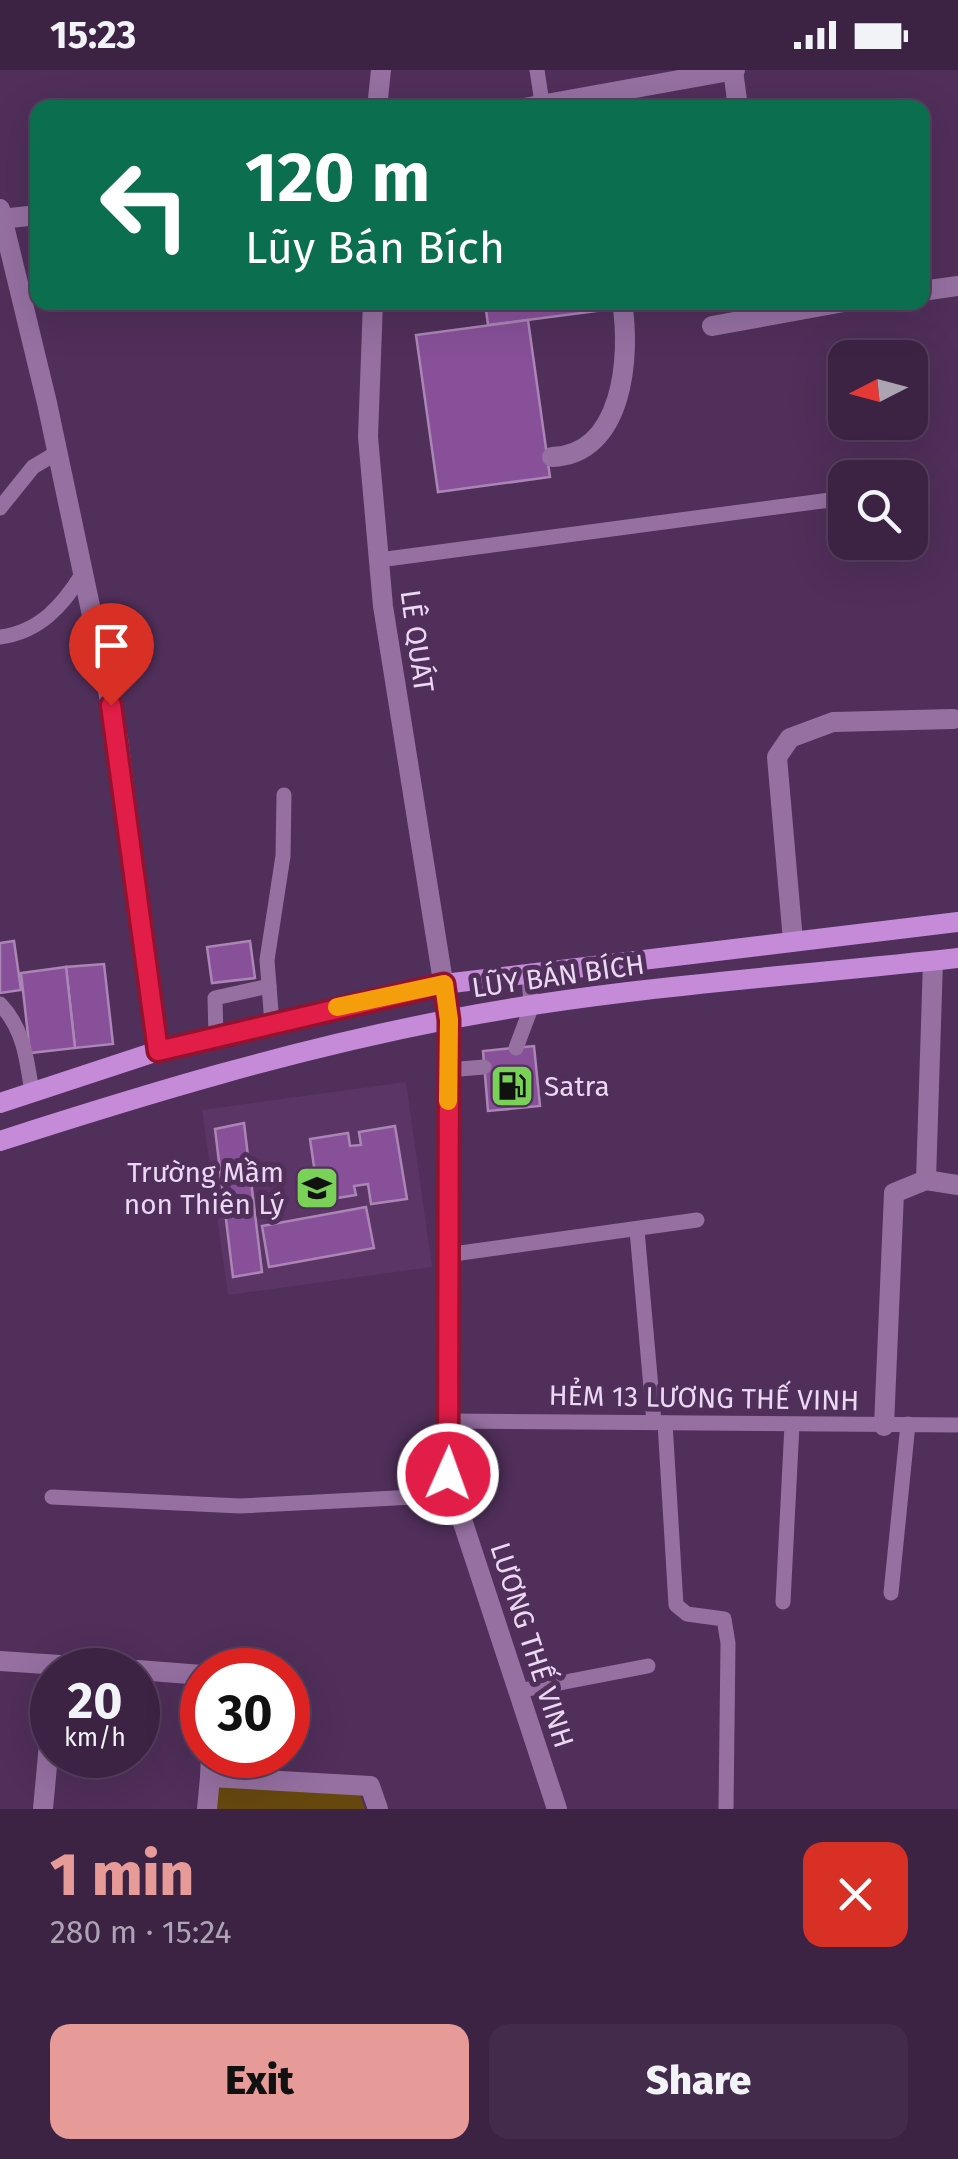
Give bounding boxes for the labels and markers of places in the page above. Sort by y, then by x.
pin [69,603,154,706]
fuel station icon: Satra [489,1063,535,1109]
place label: Satra [544,1070,610,1103]
place label: Trường Mầm non Thiên Lý [124,1156,284,1221]
school or university icon: Trường Mầm non Thiên Lý [294,1165,340,1211]

